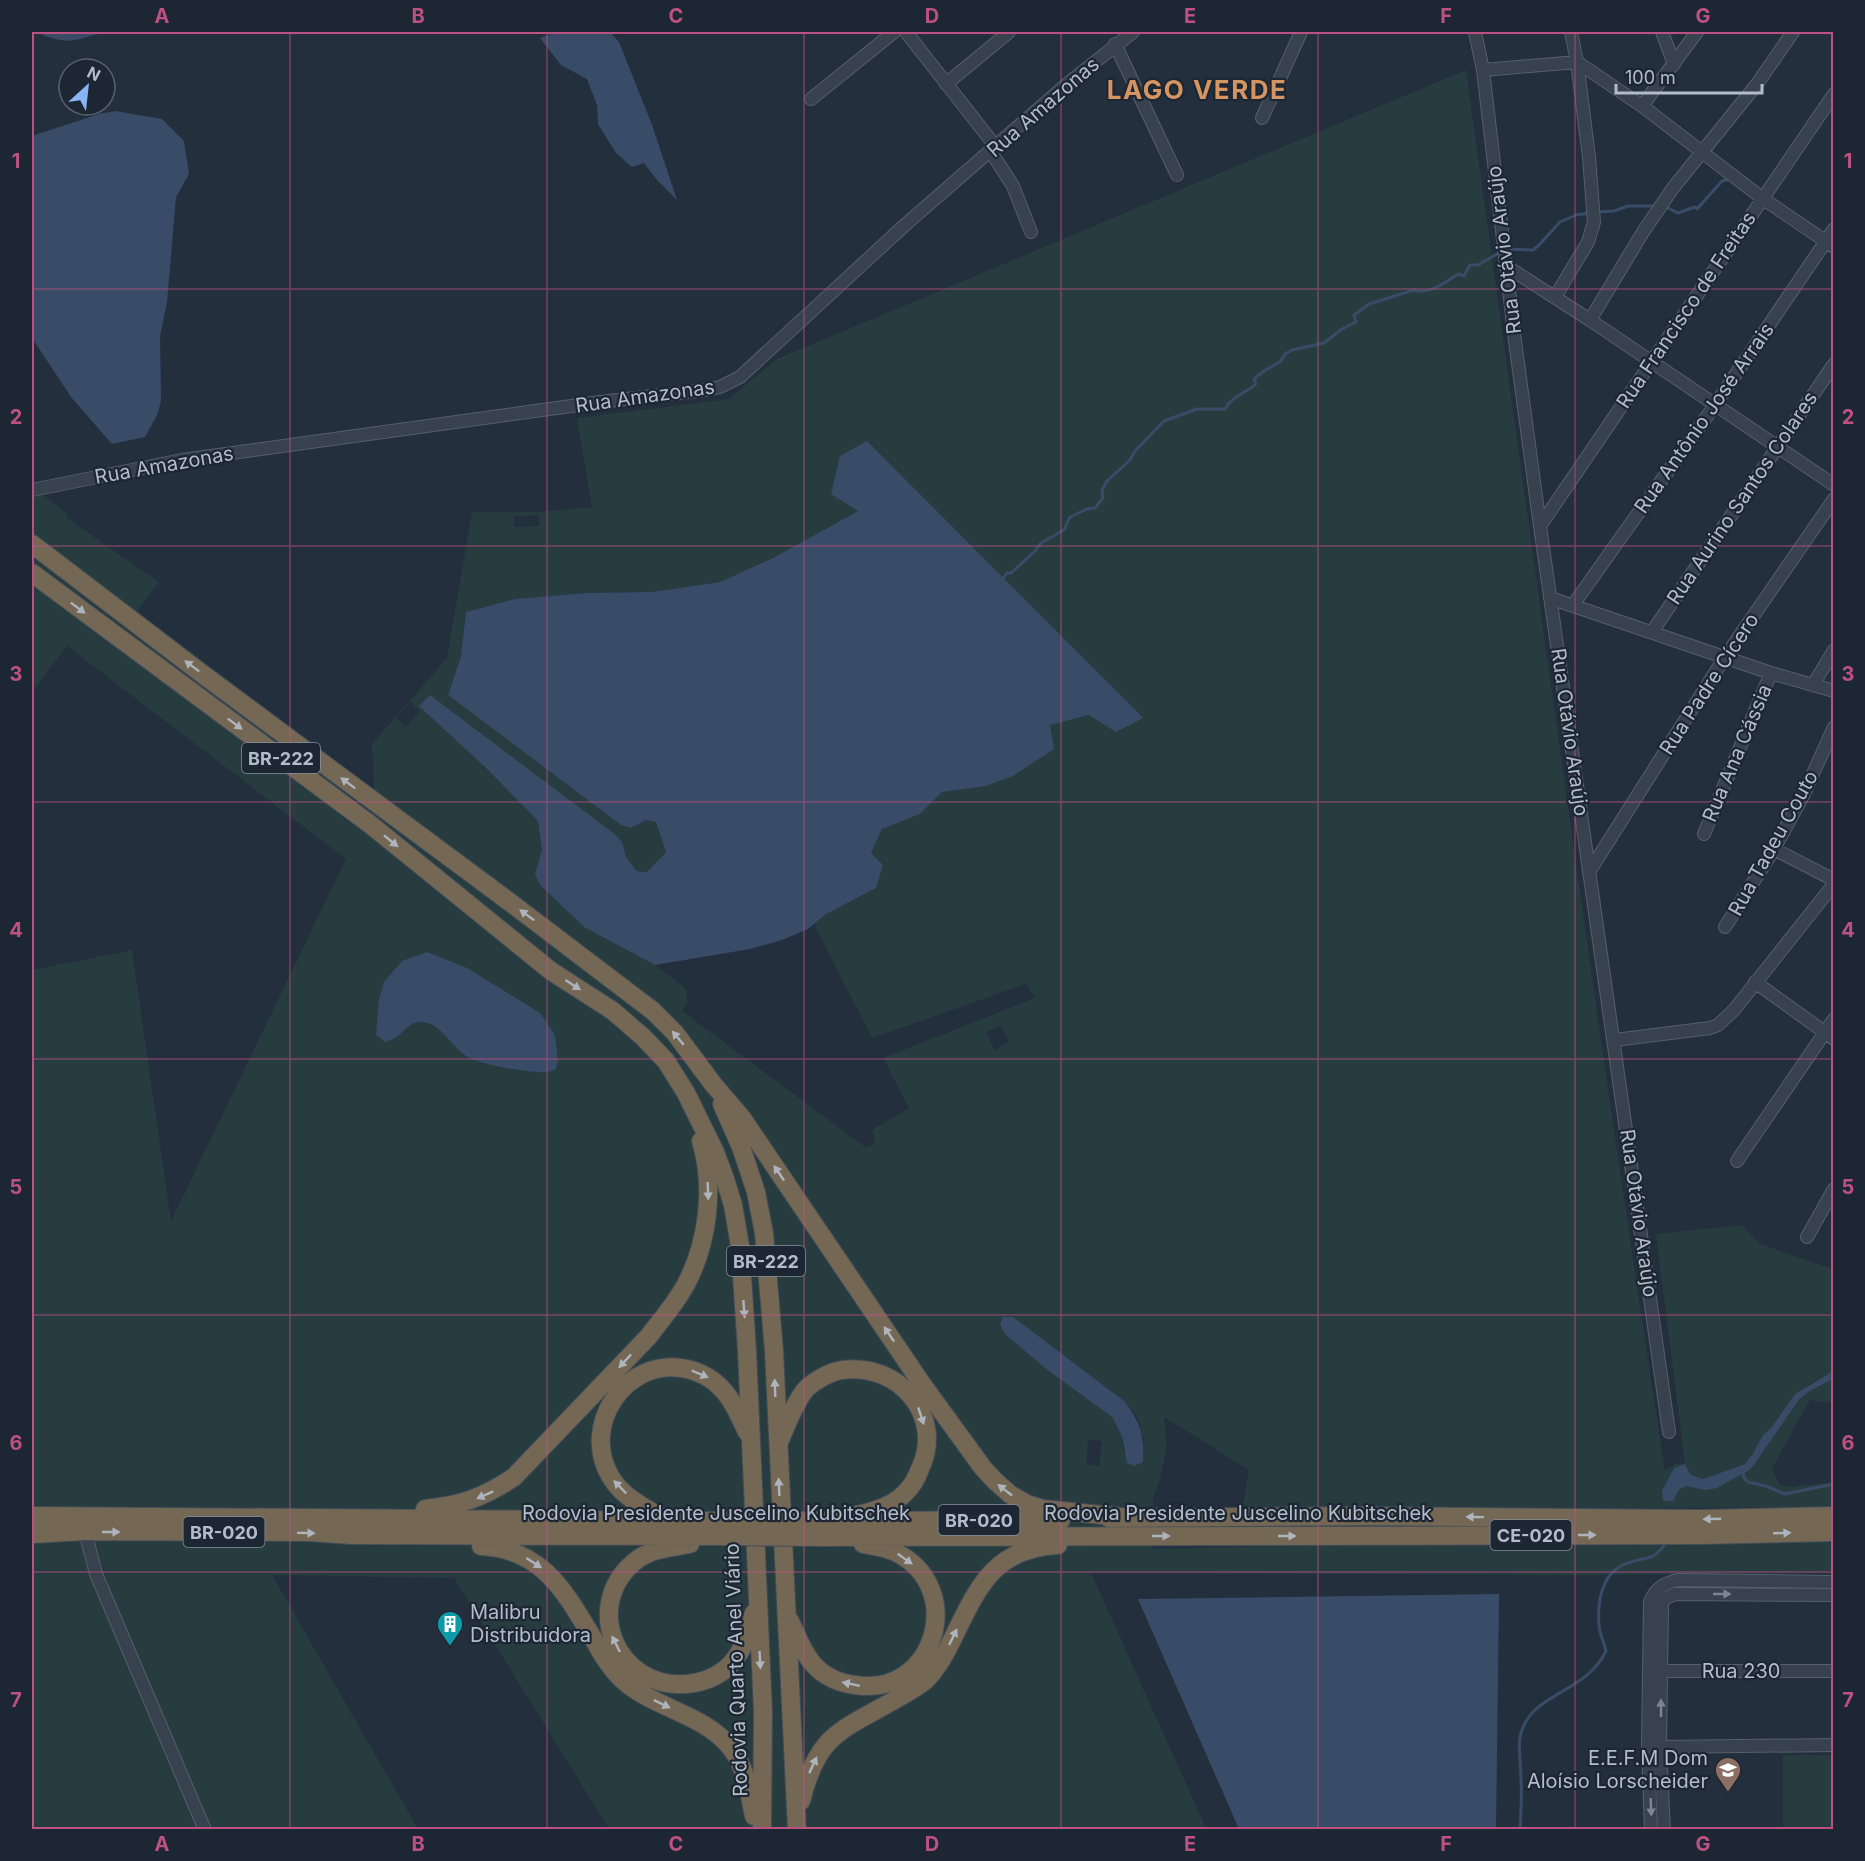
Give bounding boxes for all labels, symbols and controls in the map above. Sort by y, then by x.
text: A [155,4,170,28]
text: B [411,4,425,28]
text: C [669,4,683,28]
text: D [925,4,939,28]
text: E [1184,4,1196,28]
text: F [1440,4,1452,28]
text: G [1695,4,1711,28]
street label: Rua Amazonas [982,52,1104,162]
north arrow [57,57,117,117]
scale bar [1616,57,1762,95]
text: N [84,62,104,85]
text: 100 m [1625,67,1676,88]
district label: LAGO VERDE [1107,74,1287,105]
text: 1 [12,149,20,173]
text: 1 [1844,149,1852,173]
street label: Rua Otávio Araújo [1482,164,1526,336]
street label: Rua Francisco de Freitas [1611,207,1761,413]
street label: Rua Antônio José Arrais [1629,318,1779,518]
street label: Rua Amazonas [574,374,716,418]
street label: Rua Aurino Santos Colares [1662,387,1822,609]
text: 2 [10,405,22,429]
text: 2 [1842,405,1854,429]
street label: Rua Amazonas [93,441,235,489]
one-way arrow [70,602,86,614]
street label: Rua Padre Cícero [1654,609,1764,759]
street label: Rua Otávio Araújo [1546,646,1594,818]
one-way arrow [184,660,200,673]
text: 3 [10,662,22,686]
text: 3 [1842,662,1854,686]
street label: Rua Ana Cássia [1697,681,1777,825]
one-way arrow [227,718,243,730]
road number: BR-222 [242,743,320,773]
street label: Rua Tadeu Couto [1723,766,1823,920]
one-way arrow [340,777,356,789]
one-way arrow [383,835,399,848]
one-way arrow [520,909,535,921]
text: 4 [9,918,23,942]
text: 4 [1841,918,1855,942]
one-way arrow [565,979,581,990]
one-way arrow [672,1031,685,1046]
street label: Rua Otávio Araújo [1615,1127,1663,1299]
one-way arrow [773,1165,785,1181]
text: 5 [10,1175,22,1199]
text: 5 [1842,1175,1854,1199]
one-way arrow [703,1181,713,1200]
road number: BR-222 [727,1246,805,1276]
one-way arrow [740,1299,749,1318]
one-way arrow [883,1326,894,1343]
one-way arrow [619,1353,633,1367]
one-way arrow [691,1369,709,1379]
one-way arrow [770,1378,780,1397]
one-way arrow [917,1407,927,1425]
text: 6 [10,1431,23,1455]
text: 6 [1842,1431,1855,1455]
one-way arrow [775,1478,784,1497]
one-way arrow [613,1480,627,1495]
one-way arrow [998,1484,1013,1496]
one-way arrow [477,1490,494,1499]
street label: Rodovia Presidente Juscelino Kubitschek [522,1501,910,1525]
street label: Rodovia Presidente Juscelino Kubitschek [1044,1501,1432,1525]
road number: BR-020 [938,1505,1020,1535]
one-way arrow [1466,1512,1485,1522]
one-way arrow [1703,1514,1722,1524]
road number: BR-020 [184,1517,264,1547]
road number: CE-020 [1490,1520,1571,1550]
one-way arrow [101,1527,120,1537]
one-way arrow [296,1528,315,1537]
one-way arrow [1773,1528,1792,1538]
one-way arrow [1578,1530,1597,1540]
one-way arrow [1152,1531,1171,1541]
one-way arrow [1278,1531,1297,1541]
street label: Rodovia Quarto Anel Viário [720,1543,752,1797]
one-way arrow [896,1553,912,1565]
one-way arrow [525,1557,541,1569]
one-way arrow [1712,1590,1731,1599]
place label: Malibru Distribuidora [470,1600,591,1647]
building icon: Malibru Distribuidora [435,1609,465,1647]
one-way arrow [949,1629,958,1646]
one-way arrow [611,1635,621,1653]
one-way arrow [756,1651,765,1670]
street label: Rua 230 [1702,1659,1780,1683]
one-way arrow [841,1679,860,1688]
text: 7 [10,1688,22,1712]
text: 7 [1842,1688,1854,1712]
one-way arrow [1656,1699,1666,1718]
one-way arrow [653,1700,670,1709]
place label: E.E.F.M Dom Aloísio Lorscheider [1527,1746,1708,1793]
school or university icon: E.E.F.M Dom Aloísio Lorscheider [1713,1755,1743,1793]
one-way arrow [809,1756,818,1773]
one-way arrow [1646,1798,1655,1817]
text: A [155,1832,170,1856]
text: B [411,1832,425,1856]
text: C [669,1832,683,1856]
text: D [925,1832,939,1856]
text: E [1184,1832,1196,1856]
text: F [1440,1832,1452,1856]
text: G [1695,1832,1711,1856]

